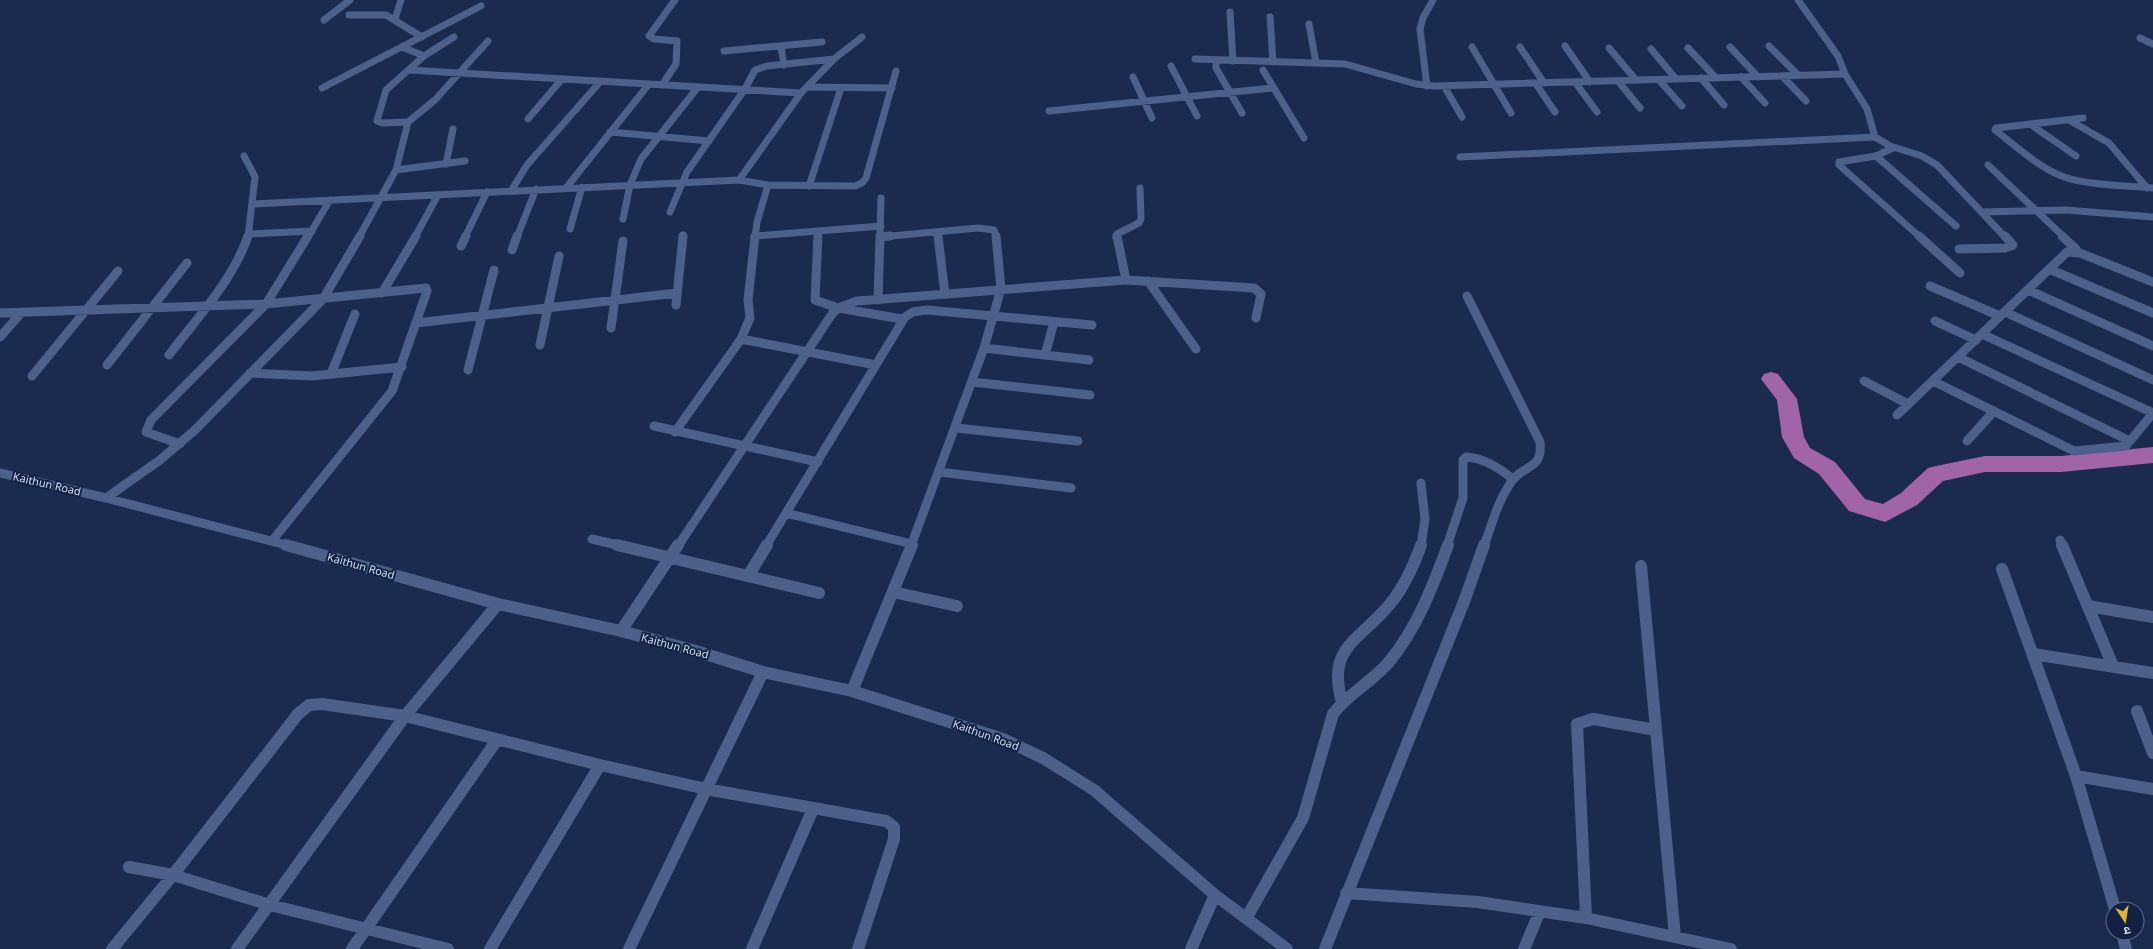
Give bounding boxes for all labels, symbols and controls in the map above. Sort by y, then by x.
street label: Kaithun Road [12,468,83,499]
street label: Kaithun Road [326,549,397,582]
street label: Kaithun Road [640,629,711,662]
street label: Kaithun Road [951,716,1021,753]
north arrow [2105,901,2145,941]
text: उ [2122,923,2132,939]

